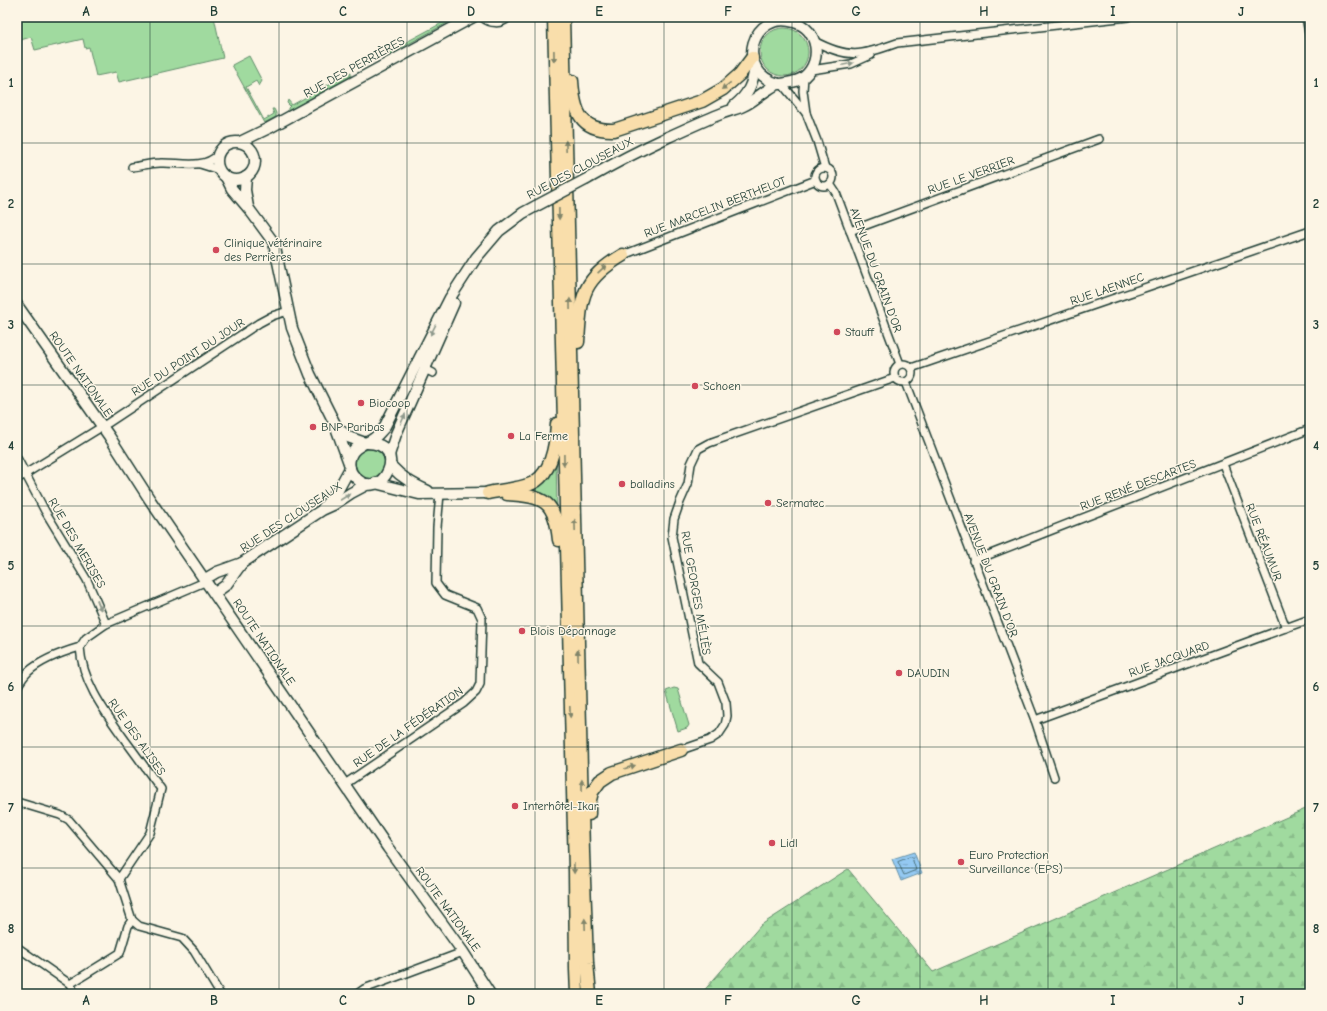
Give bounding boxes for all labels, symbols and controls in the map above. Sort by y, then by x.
text: A [82,4,90,19]
text: B [210,4,218,19]
text: C [339,4,347,19]
text: D [467,4,475,19]
text: E [595,4,603,19]
text: F [724,4,732,19]
text: G [851,4,861,19]
text: H [979,4,989,19]
text: I [1110,4,1116,19]
text: J [1238,4,1244,19]
street label: RUE DES PERRIÈRES [301,33,407,101]
one-way arrow [551,50,558,62]
one-way arrow [842,60,854,66]
text: 1 [8,75,14,90]
text: 1 [1313,75,1319,90]
one-way arrow [720,82,731,90]
street label: RUE DES CLOUSEAUX [524,134,636,202]
one-way arrow [563,140,570,152]
street label: RUE LE VERRIER [926,153,1016,197]
street label: RUE MARCELIN BERTHELOT [642,173,789,241]
text: 2 [8,196,14,211]
text: 2 [1313,196,1319,211]
street label: AVENUE DU GRAIN D'OR [847,206,905,334]
one-way arrow [555,208,562,220]
place label: Clinique vétérinaire des Perrières [224,236,322,264]
marker: Clinique vétérinaire des Perrières [211,245,221,255]
one-way arrow [597,264,607,274]
street label: RUE LAENNEC [1068,270,1146,308]
one-way arrow [567,297,573,310]
street label: RUE DU POINT DU JOUR [129,315,247,399]
text: 3 [8,317,14,332]
text: 3 [1313,317,1319,332]
one-way arrow [430,325,437,336]
place label: Stauff [845,325,874,339]
marker: Stauff [832,327,842,337]
street label: ROUTE NATIONALE [46,329,116,419]
place label: Schoen [703,379,741,393]
marker: Schoen [690,381,700,391]
place label: Biocoop [369,396,410,410]
marker: Biocoop [356,398,366,408]
one-way arrow [400,412,406,424]
place label: BNP Paribas [321,420,385,434]
marker: BNP Paribas [308,422,318,432]
place label: La Ferme [519,429,568,443]
marker: La Ferme [506,431,516,441]
text: 4 [8,438,14,453]
text: 4 [1313,438,1319,453]
one-way arrow [561,454,567,467]
street label: RUE RENÉ DESCARTES [1078,456,1198,514]
place label: balladins [630,477,675,491]
street label: RUE DES CLOUSEAUX [238,479,344,555]
marker: balladins [617,479,627,489]
one-way arrow [340,493,350,501]
street label: RUE DES MERISES [46,495,109,591]
place label: Sermatec [776,496,825,510]
marker: Sermatec [763,498,773,508]
street label: RUE RÉAUMUR [1243,501,1285,583]
street label: AVENUE DU GRAIN D'OR [961,511,1021,639]
one-way arrow [572,518,578,531]
street label: RUE GEORGES MÉLIÈS [678,530,714,656]
text: 5 [8,558,15,573]
text: 5 [1313,558,1320,573]
street label: ROUTE NATIONALE [230,596,298,688]
one-way arrow [96,600,102,612]
place label: Blois Dépannage [530,624,616,638]
marker: Blois Dépannage [517,626,527,636]
street label: RUE JACQUARD [1127,638,1211,680]
one-way arrow [575,648,581,661]
place label: DAUDIN [907,666,950,680]
marker: DAUDIN [894,668,904,678]
text: 6 [8,679,15,694]
text: 6 [1313,679,1320,694]
street label: RUE DE LA FÉDÉRATION [350,684,466,770]
street label: RUE DES ALISES [105,696,169,778]
one-way arrow [567,706,574,718]
one-way arrow [624,764,636,770]
one-way arrow [579,778,585,791]
place label: Interhôtel-Ikar [523,799,599,813]
text: 7 [8,800,14,815]
text: 7 [1313,800,1319,815]
marker: Interhôtel-Ikar [510,801,520,811]
place label: Lidl [780,836,798,850]
marker: Lidl [767,838,777,848]
place label: Euro Protection Surveillance (EPS) [969,848,1063,876]
marker: Euro Protection Surveillance (EPS) [956,857,966,867]
one-way arrow [571,862,578,874]
street label: ROUTE NATIONALE [413,864,483,954]
one-way arrow [582,918,589,930]
text: 8 [8,921,14,936]
text: 8 [1313,921,1319,936]
text: A [82,993,90,1008]
text: B [210,993,218,1008]
text: C [339,993,347,1008]
text: D [467,993,475,1008]
text: E [595,993,603,1008]
text: F [724,993,732,1008]
text: G [851,993,861,1008]
text: H [979,993,989,1008]
text: I [1110,993,1116,1008]
text: J [1238,993,1244,1008]

